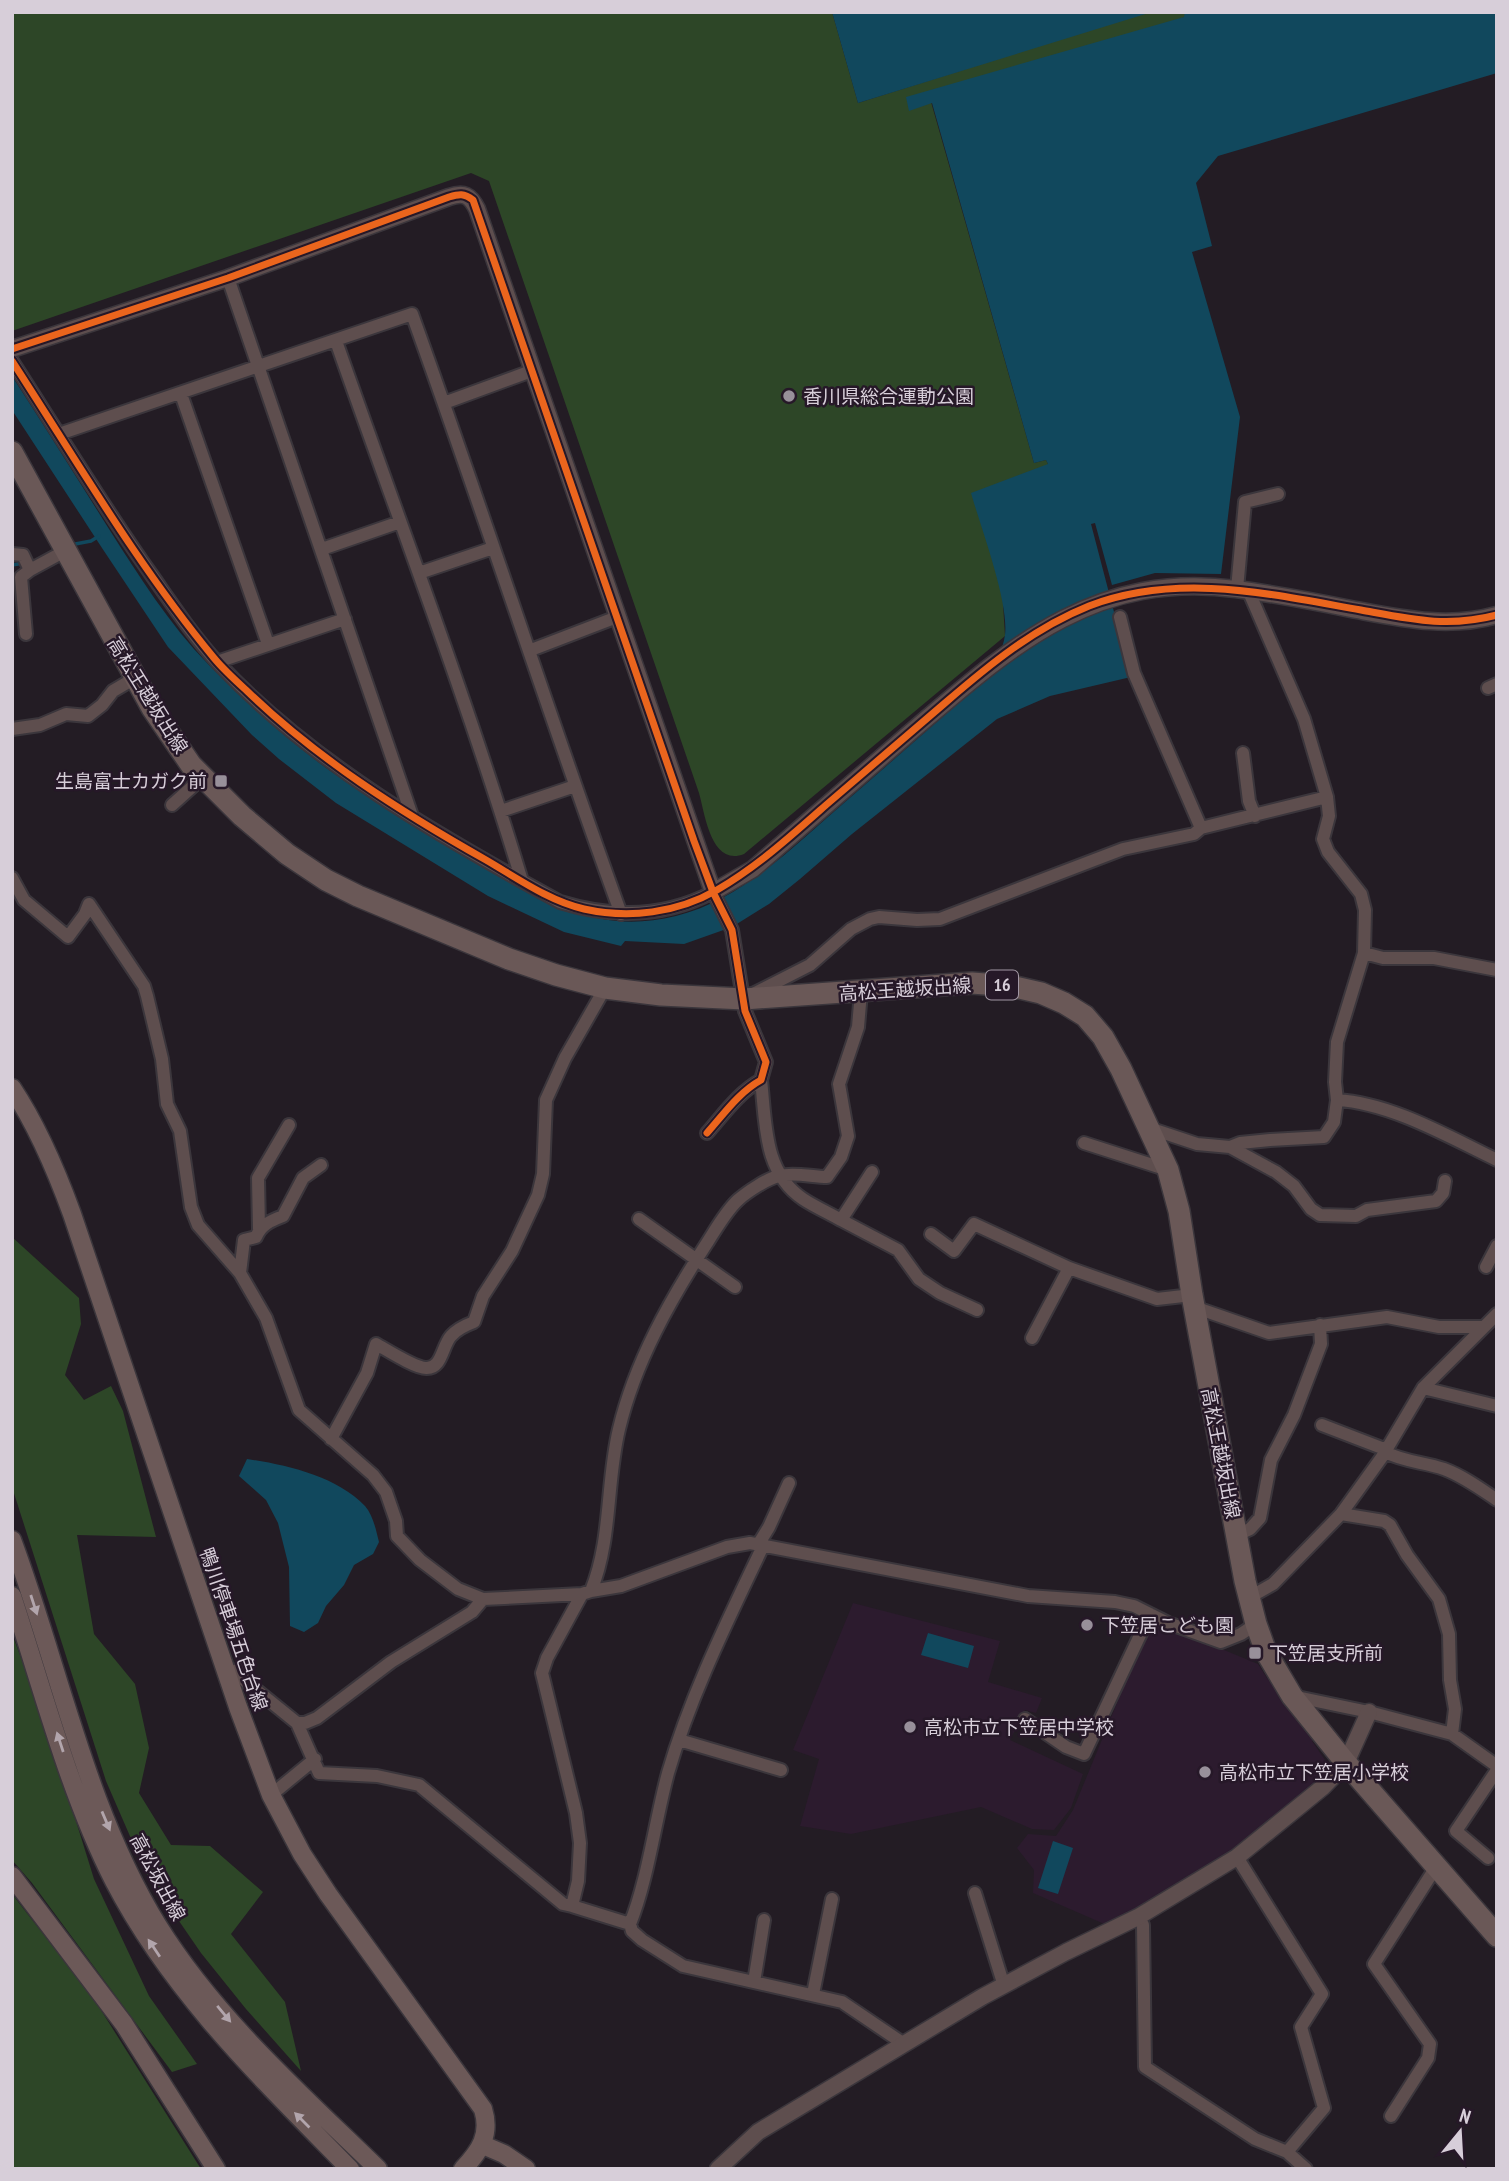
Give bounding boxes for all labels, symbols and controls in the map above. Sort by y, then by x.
place label: 香川県総合運動公園 [803,384,974,408]
marker: 香川県総合運動公園 [781,388,797,404]
street label: 高松王越坂出線 [103,632,193,758]
place label: 生島富士カガク前 [55,769,207,793]
marker: 生島富士カガク前 [213,773,229,789]
road number: 16 [986,970,1018,1000]
street label: 高松王越坂出線 [838,972,972,1006]
street label: 高松王越坂出線 [1197,1385,1245,1521]
street label: 鴨川停車場五色台線 [195,1544,273,1714]
one-way arrow [29,1594,39,1615]
place label: 下笠居こども園 [1101,1613,1234,1637]
marker: 下笠居こども園 [1079,1617,1095,1633]
place label: 下笠居支所前 [1269,1641,1383,1665]
marker: 下笠居支所前 [1247,1645,1263,1661]
place label: 高松市立下笠居中学校 [924,1715,1114,1739]
marker: 高松市立下笠居中学校 [902,1719,918,1735]
one-way arrow [54,1731,65,1752]
place label: 高松市立下笠居小学校 [1219,1760,1409,1784]
marker: 高松市立下笠居小学校 [1197,1764,1213,1780]
one-way arrow [100,1810,111,1831]
street label: 高松坂出線 [125,1829,191,1925]
one-way arrow [147,1939,161,1957]
one-way arrow [216,2005,231,2022]
north arrow [1425,2097,1495,2167]
text: N [1457,2103,1474,2129]
one-way arrow [295,2112,311,2129]

